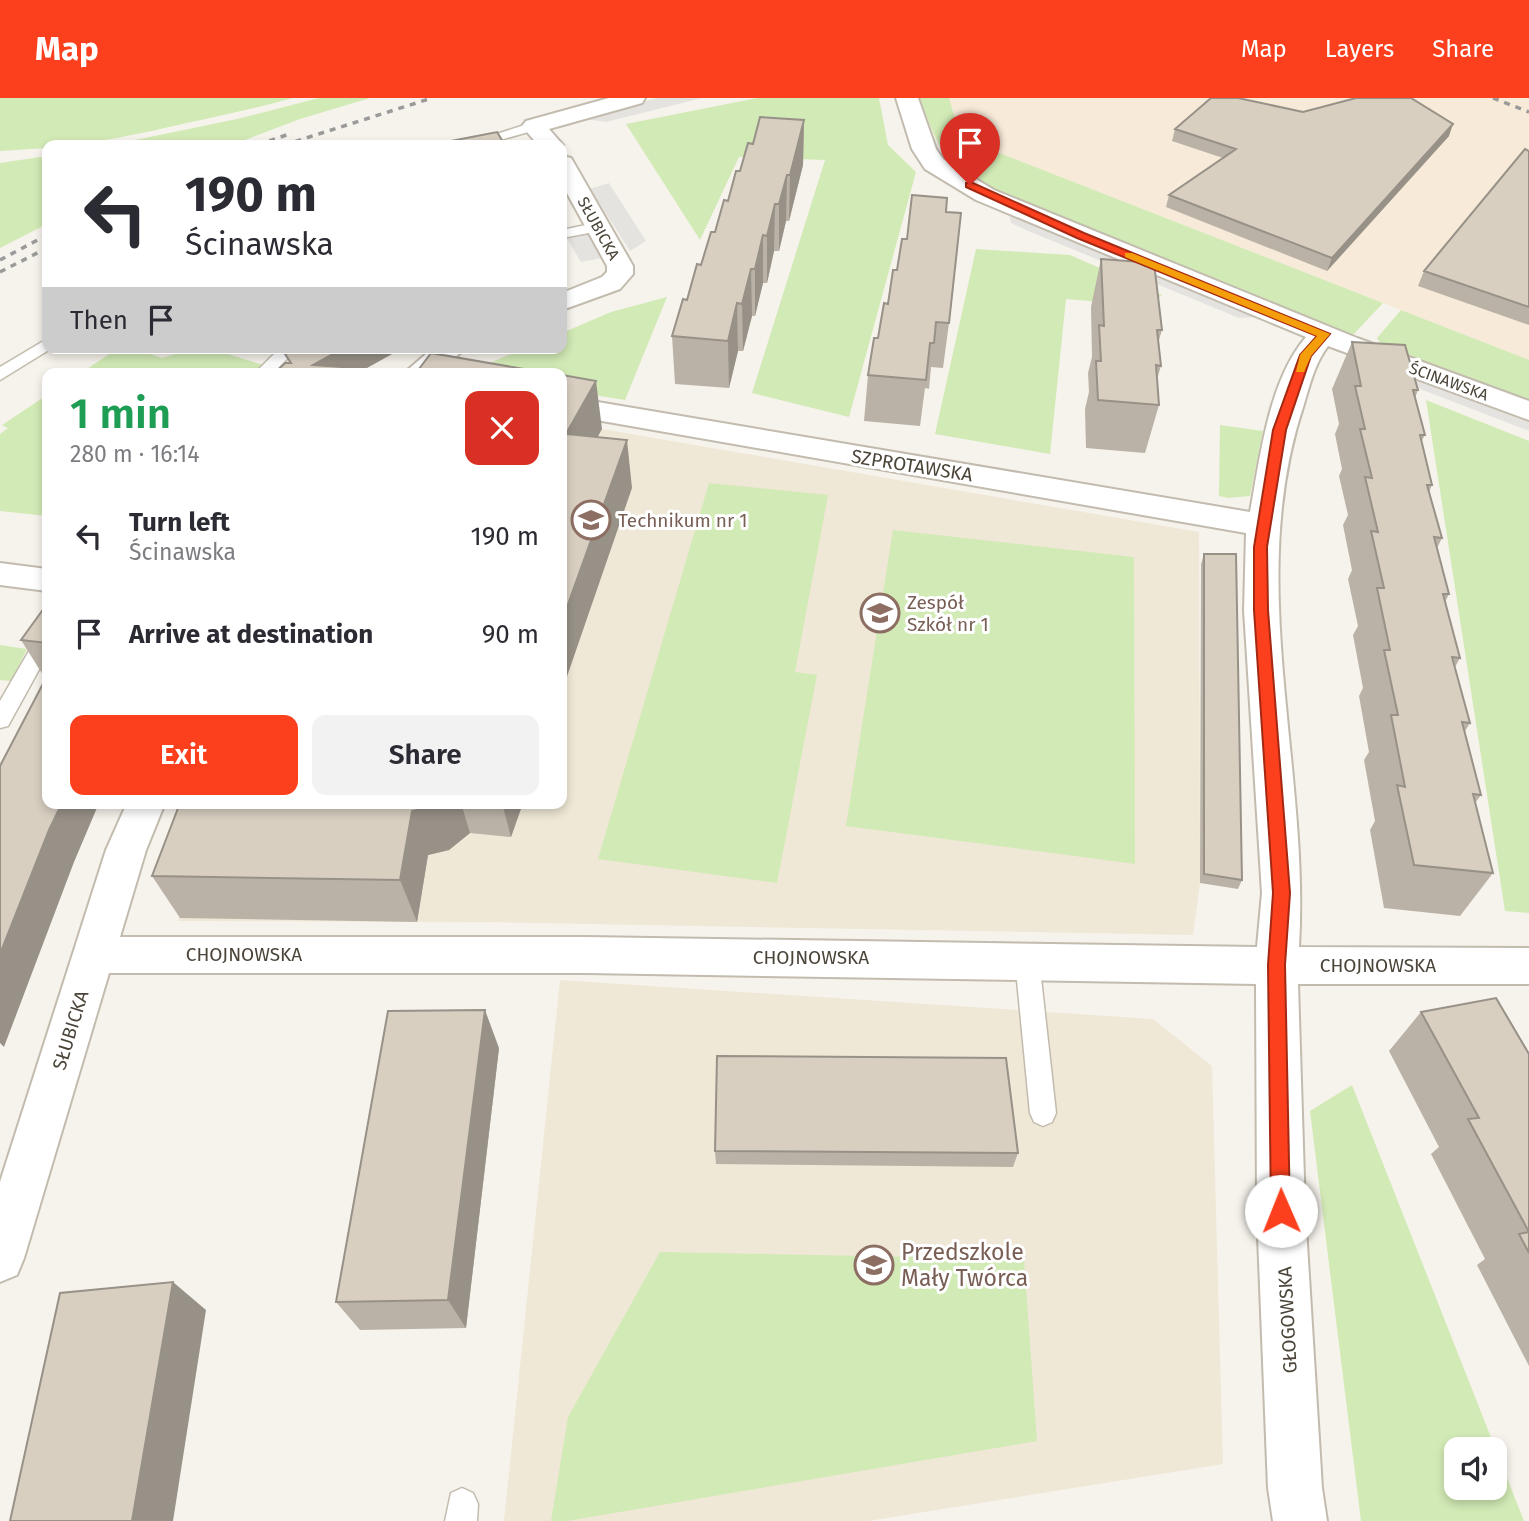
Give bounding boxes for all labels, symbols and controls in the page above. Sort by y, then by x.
text: Map [35,29,99,69]
text: Map [1241,35,1287,63]
text: Layers [1325,35,1394,63]
text: Share [1432,35,1494,63]
pin [940,113,1000,185]
icon: arrive [951,124,989,162]
text: 190 m [185,165,317,224]
icon: left [70,168,161,259]
street label: SŁUBICKA [573,193,624,264]
text: Ścinawska [185,225,334,263]
icon: arrive [142,301,180,339]
text: Then [70,305,128,336]
street label: ŚCINAWSKA [1407,357,1492,405]
text: 1 min [70,389,171,439]
button: close [465,391,539,465]
text: 280 m · 16:14 [70,440,199,468]
street label: SZPROTAWSKA [850,445,974,486]
school or university icon: Technikum nr 1 [570,499,612,541]
text: Turn left [129,507,230,538]
place label: Technikum nr 1 [618,509,748,532]
icon: left [70,517,108,555]
text: 190 m [470,521,539,552]
text: Ścinawska [129,538,236,566]
place label: Zespół Szkół nr 1 [907,591,989,636]
school or university icon: Zespół Szkół nr 1 [859,592,901,634]
icon: arrive [70,615,108,653]
text: Arrive at destination [129,619,373,650]
text: 90 m [482,619,539,650]
button: Exit [70,715,298,795]
button: Share [312,715,539,795]
street label: CHOJNOWSKA [186,943,302,966]
street label: CHOJNOWSKA [753,946,869,969]
street label: CHOJNOWSKA [1320,954,1436,977]
street label: SŁUBICKA [47,987,94,1073]
position arrow [1244,1174,1318,1248]
place label: Przedszkole Mały Twórca [901,1238,1028,1292]
school or university icon: Przedszkole Mały Twórca [853,1244,895,1286]
street label: GŁOGOWSKA [1273,1266,1302,1374]
map controls [1444,1437,1507,1500]
button: sound [1444,1437,1507,1500]

